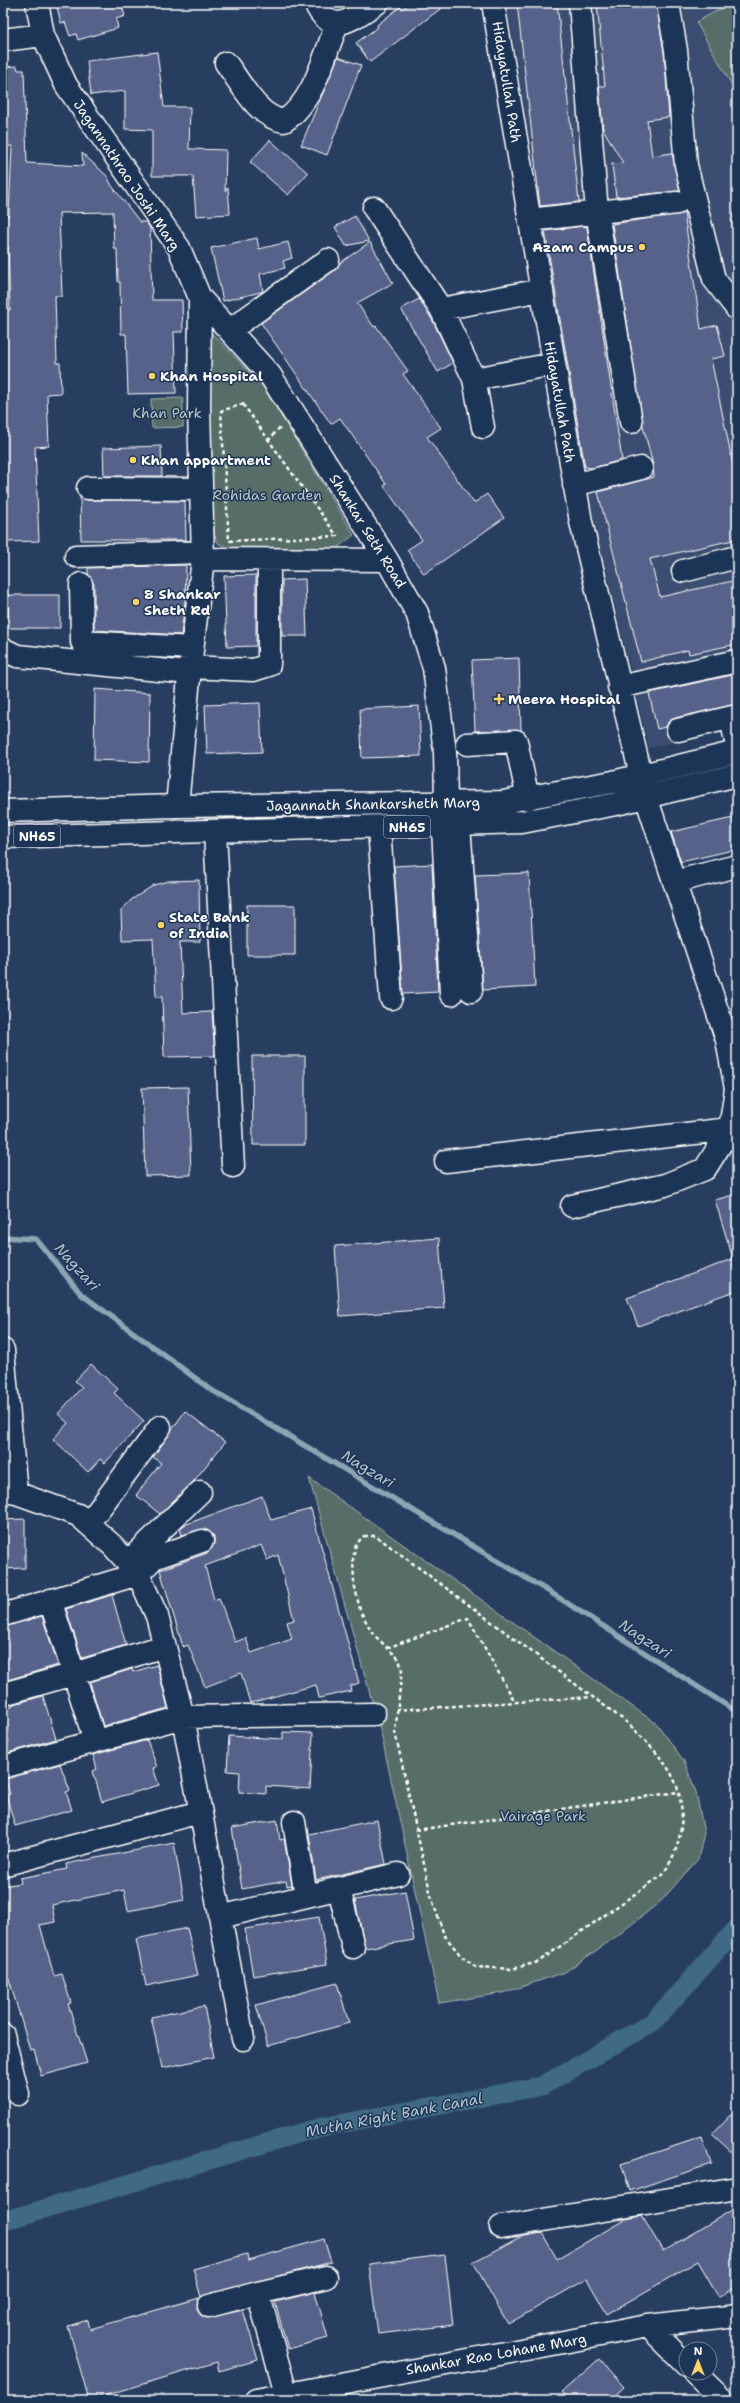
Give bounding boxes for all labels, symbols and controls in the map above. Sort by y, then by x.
street label: Hidayatullah Path [488,20,526,144]
street label: Jagannathrao Joshi Marg [70,96,184,254]
place label: Azam Campus [532,238,634,256]
marker: Azam Campus [637,242,647,252]
street label: Hidayatullah Path [540,340,580,464]
place label: Khan Hospital [160,367,263,385]
marker: Khan Hospital [147,371,157,381]
park label: Khan Park [132,404,202,422]
place label: Khan appartment [141,451,271,469]
marker: Khan appartment [128,455,138,465]
street label: Shankar Seth Road [326,471,410,591]
park label: Rohidas Garden [212,486,322,504]
place label: 8 Shankar Sheth Rd [144,585,221,619]
marker: 8 Shankar Sheth Rd [131,597,141,607]
place label: Meera Hospital [508,690,620,708]
marker: Meera Hospital [493,693,505,705]
street label: Jagannath Shankarsheth Marg [266,793,480,815]
road number: NH65 [384,816,430,838]
road number: NH65 [14,825,60,847]
place label: State Bank of India [169,908,250,942]
marker: State Bank of India [156,920,166,930]
water label: Nagzari [50,1239,104,1296]
water label: Nagzari [338,1445,399,1493]
water label: Nagzari [615,1615,675,1664]
park label: Vairage Park [500,1807,586,1825]
water label: Mutha Right Bank Canal [304,2088,485,2142]
street label: Shankar Rao Lohane Marg [404,2329,588,2379]
north arrow [678,2341,718,2381]
text: N [694,2344,703,2359]

